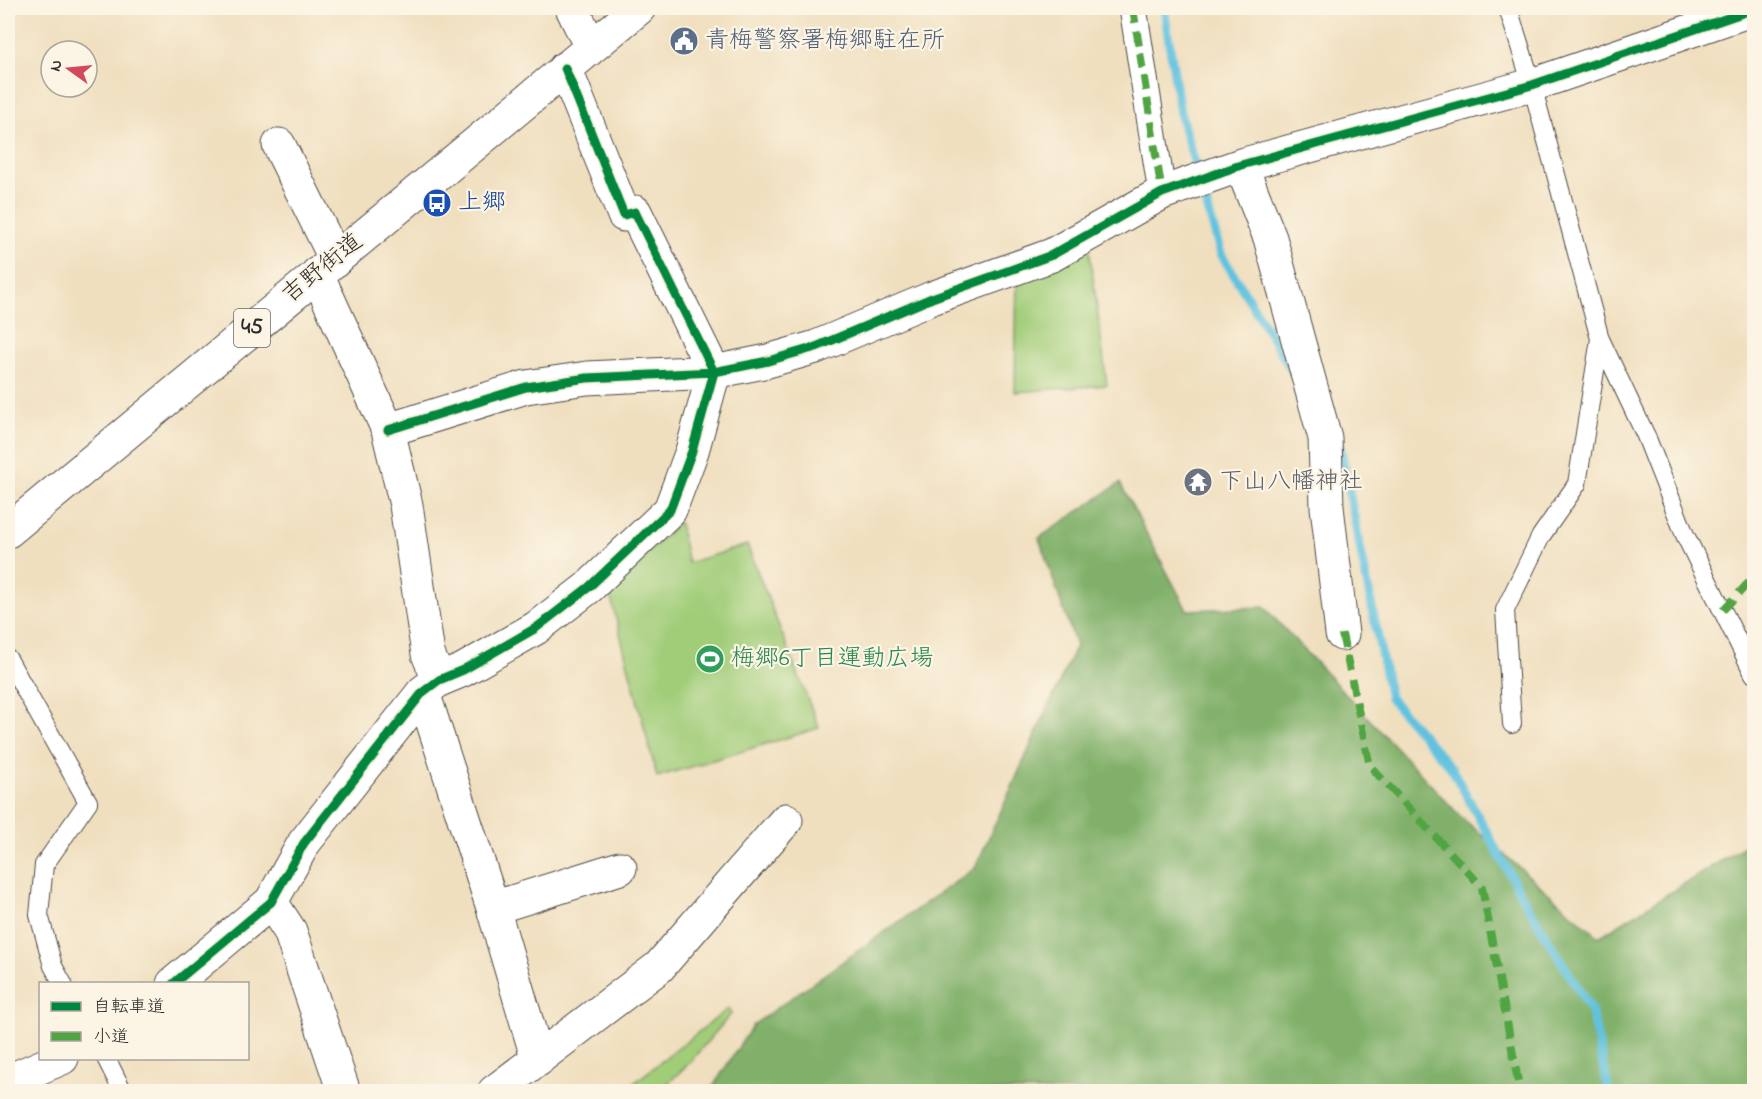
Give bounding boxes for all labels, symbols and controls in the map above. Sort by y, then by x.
place label: 青梅警察署梅郷駐在所 [705,24,945,59]
public building icon: 青梅警察署梅郷駐在所 [668,25,700,57]
north arrow [39,39,99,99]
text: N [43,57,69,74]
place label: 上郷 [458,186,506,221]
bus stop icon: 上郷 [421,187,453,219]
street label: 吉野街道 [275,225,371,313]
road number: 45 [234,309,270,347]
place label: 下山八幡神社 [1219,465,1363,500]
temple icon: 下山八幡神社 [1182,466,1214,498]
place label: 梅郷6丁目運動広場 [731,642,934,677]
sports icon: 梅郷6丁目運動広場 [694,643,726,675]
legend [39,982,249,1060]
text: 自転車道 [93,995,165,1021]
text: 小道 [93,1025,129,1051]

